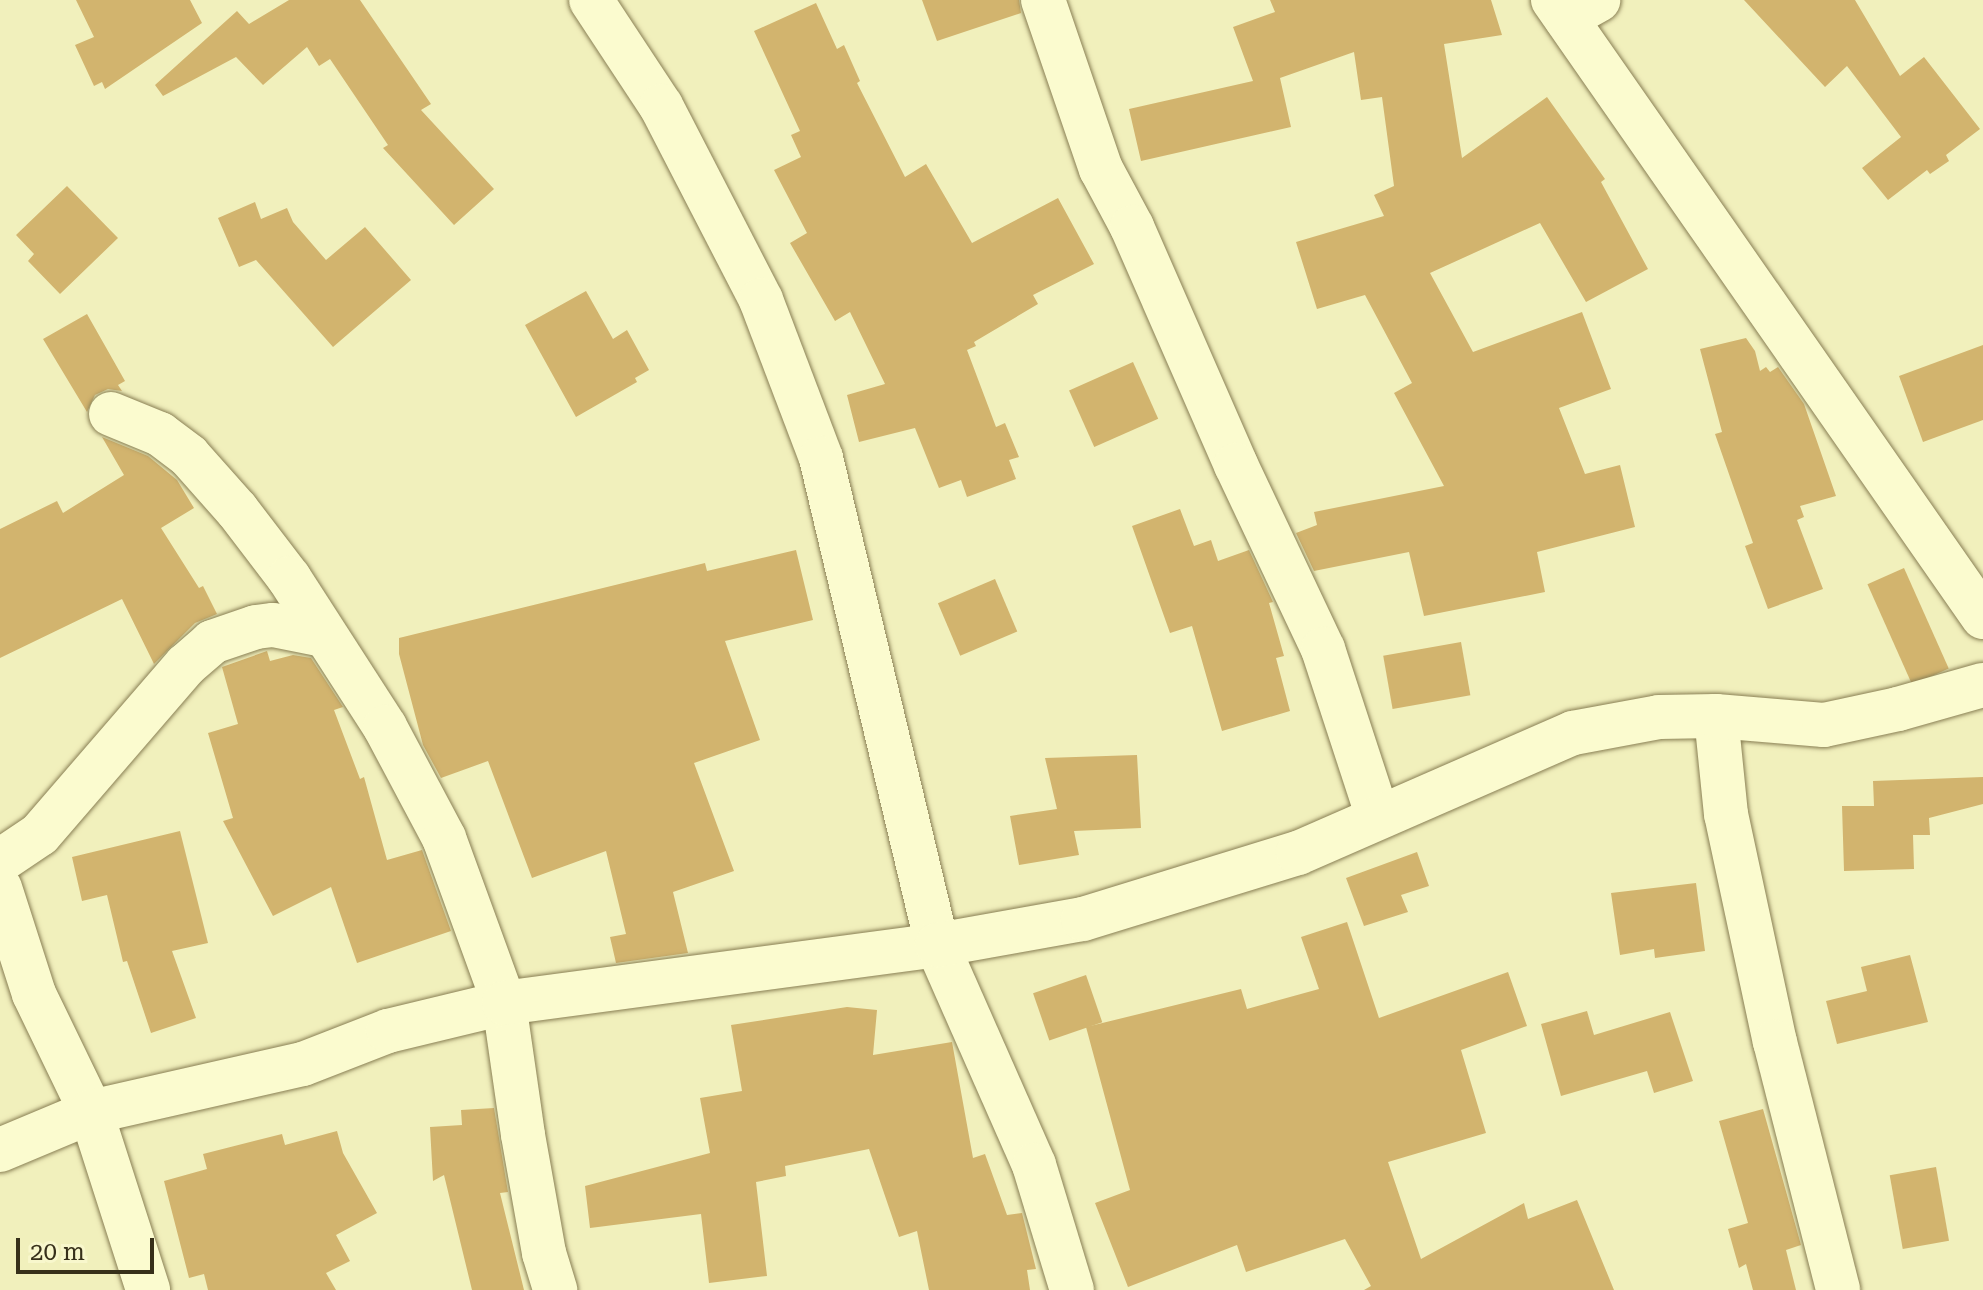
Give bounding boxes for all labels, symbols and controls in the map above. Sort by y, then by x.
scale bar [20,1222,158,1272]
text: 20 m [30,1238,85,1266]

